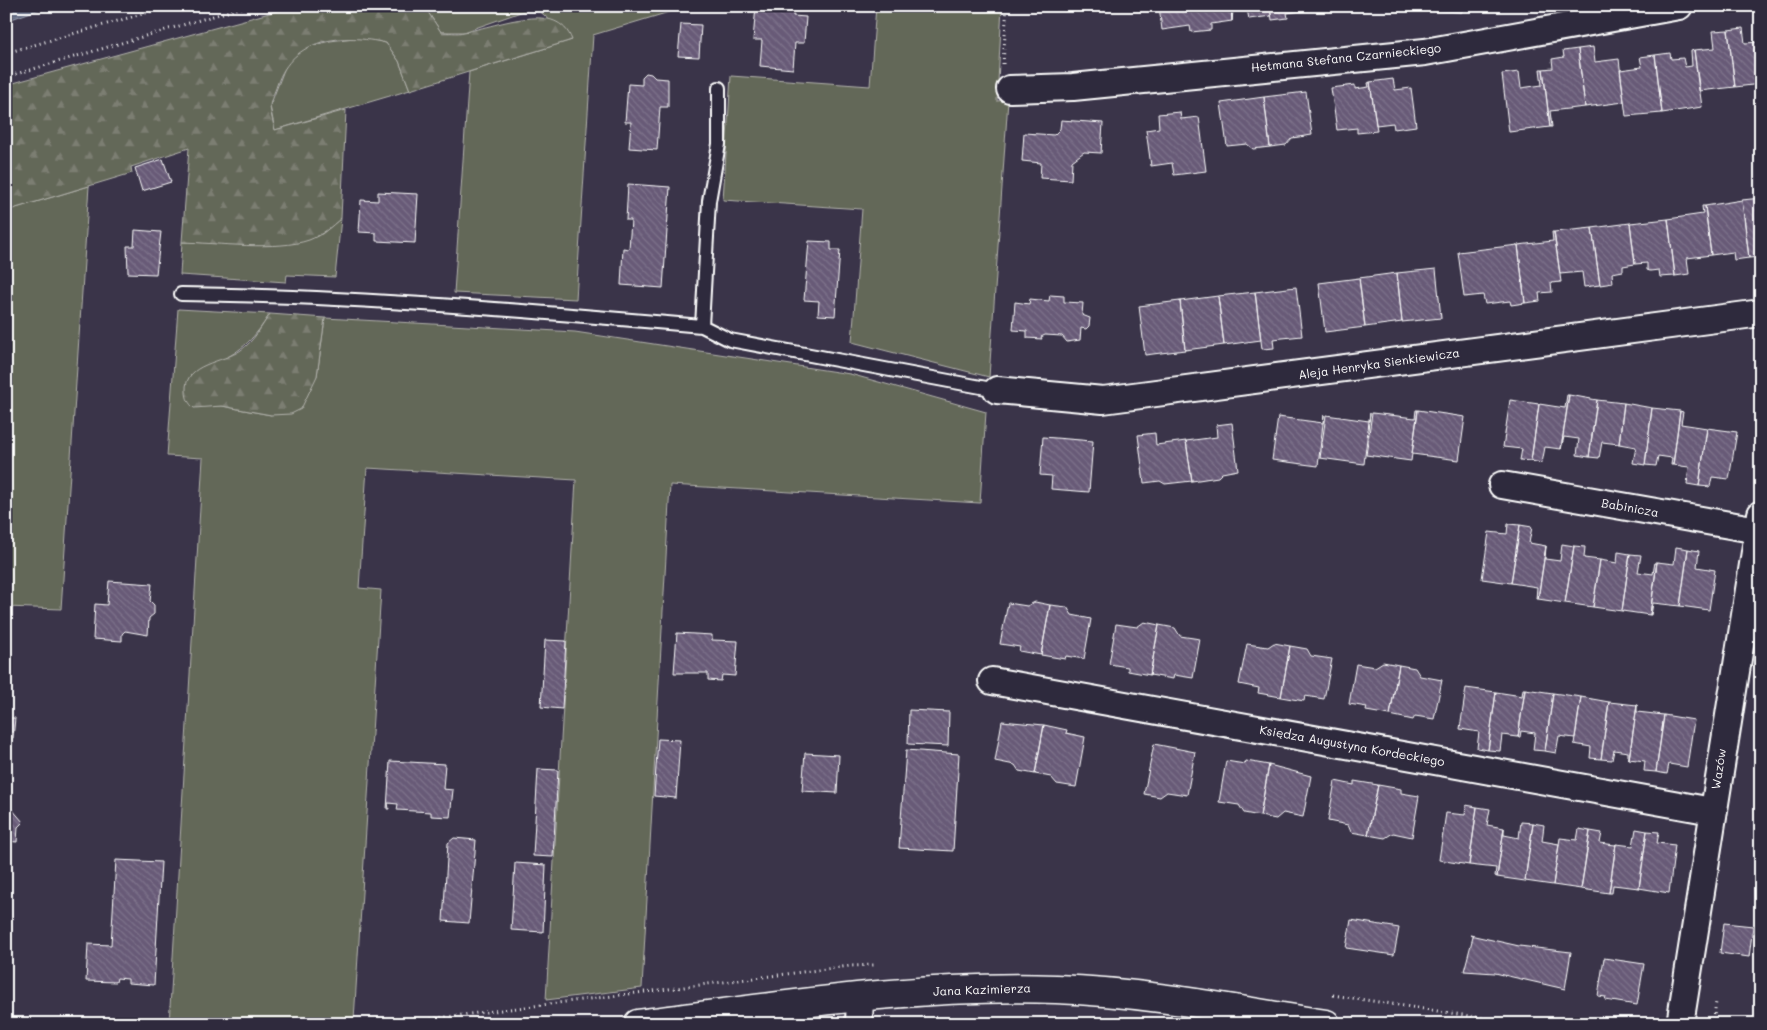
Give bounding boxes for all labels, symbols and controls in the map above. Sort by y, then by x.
street label: Hetmana Stefana Czarnieckiego [1250,39,1442,75]
street label: Aleja Henryka Sienkiewicza [1297,344,1461,382]
street label: Babinicza [1600,494,1660,520]
street label: Księdza Augustyna Kordeckiego [1258,721,1446,769]
street label: Wazów [1707,747,1729,790]
street label: Jana Kazimierza [933,979,1031,999]

